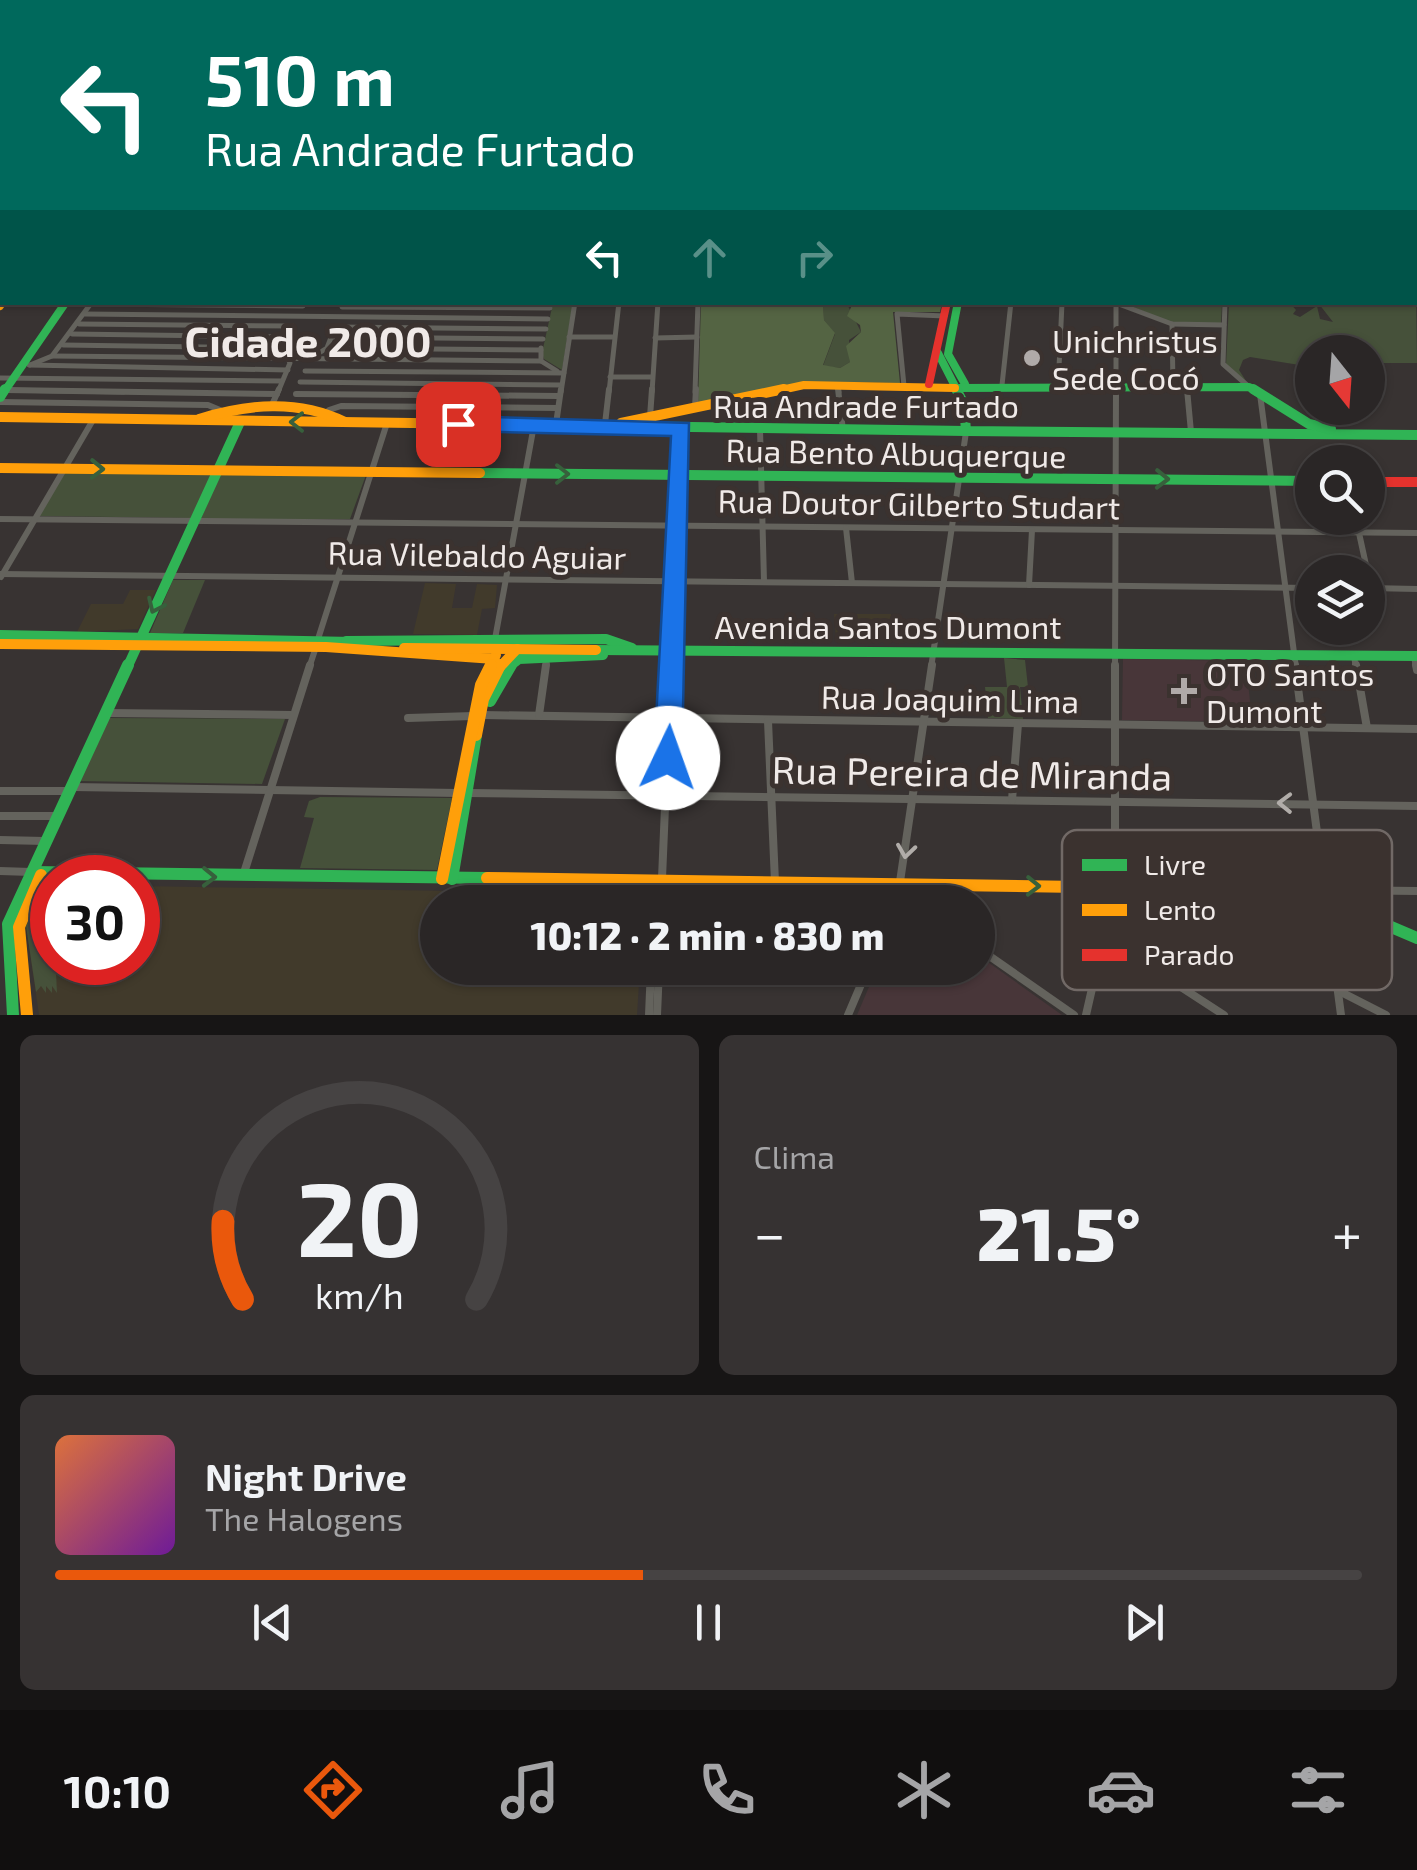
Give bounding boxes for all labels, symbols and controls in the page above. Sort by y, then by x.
text: 510 m [205,36,395,120]
icon: left [40,40,170,170]
text: Rua Andrade Furtado [205,121,635,175]
icon: left [577,230,632,285]
icon: ahead [682,230,737,285]
icon: right [787,230,842,285]
district label: Cidade 2000 [184,315,432,365]
place label: Unichristus Sede Cocó [1052,321,1218,396]
north arrow [1295,335,1385,425]
map controls [1295,335,1385,645]
marker: Unichristus Sede Cocó [1021,347,1043,369]
pin [416,382,501,467]
street label: Rua Andrade Furtado [713,386,1019,424]
icon: arrive [431,397,486,452]
one-way arrow [289,411,304,433]
street label: Rua Bento Albuquerque [725,430,1067,474]
button: search [1295,445,1385,535]
one-way arrow [90,458,106,480]
one-way arrow [556,463,571,485]
one-way arrow [1155,469,1171,490]
street label: Rua Doutor Gilberto Studart [717,480,1121,526]
street label: Rua Vilebaldo Aguiar [327,532,627,576]
button: layers [1295,555,1385,645]
one-way arrow [148,596,168,614]
street label: Avenida Santos Dumont [714,607,1062,645]
place label: OTO Santos Dumont [1206,654,1374,729]
street label: Rua Joaquim Lima [821,677,1079,719]
marker: OTO Santos Dumont [1171,678,1197,704]
position arrow [616,706,720,810]
street label: Rua Pereira de Miranda [771,746,1173,798]
one-way arrow [1276,792,1292,814]
legend [1062,830,1392,990]
one-way arrow [896,843,917,860]
text: Livre [1144,847,1206,881]
speed limit sign: 30 [30,855,160,985]
one-way arrow [202,866,217,888]
one-way arrow [1026,876,1042,897]
text: Lento [1144,892,1216,926]
text: 10:12 · 2 min · 830 m [531,912,884,958]
text: Parado [1144,937,1234,971]
text: Clima [754,1137,835,1175]
text: 20 [296,1153,422,1278]
text: 21.5° [977,1186,1141,1276]
text: − [754,1199,786,1265]
text: + [1332,1199,1362,1265]
text: km/h [315,1273,404,1316]
text: Night Drive [205,1453,407,1499]
text: The Halogens [205,1499,403,1537]
icon: previous [245,1595,300,1650]
icon: pause [681,1595,736,1650]
icon: next [1117,1595,1172,1650]
icon: directions [298,1755,368,1825]
icon: music [495,1755,565,1825]
icon: phone [692,1755,762,1825]
icon: climate [889,1755,959,1825]
icon: car [1086,1755,1156,1825]
icon: filters [1283,1755,1353,1825]
text: 10:10 [64,1763,171,1817]

